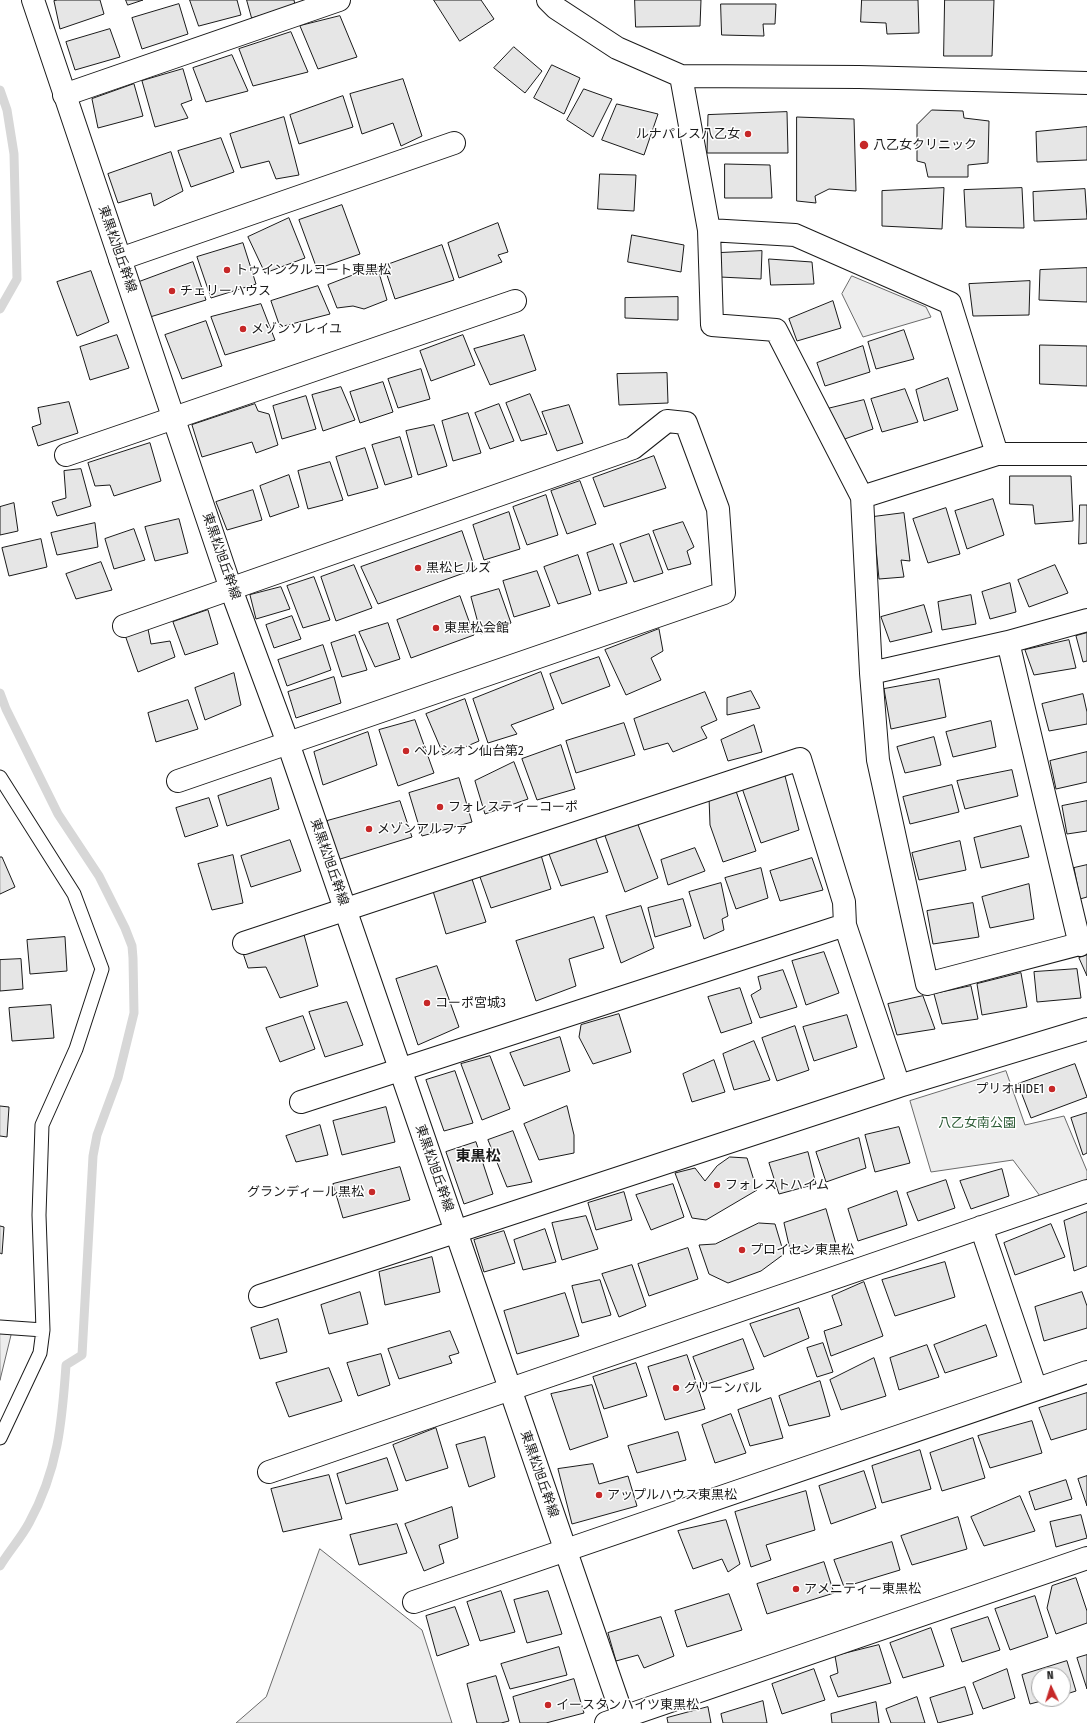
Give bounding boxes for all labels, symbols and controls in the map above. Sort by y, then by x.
place label: ルナパレス八乙女 [636,126,740,142]
marker: ルナパレス八乙女 [743,129,753,139]
place label: 八乙女クリニック [873,137,977,153]
marker: 八乙女クリニック [858,139,870,151]
street label: 東黒松旭丘幹線 [95,203,139,295]
place label: トゥインクルコート東黒松 [235,262,391,278]
marker: トゥインクルコート東黒松 [222,265,232,275]
place label: チェリーハウス [180,283,271,299]
marker: チェリーハウス [167,286,177,296]
place label: メゾンソレイユ [251,321,342,337]
marker: メゾンソレイユ [238,324,248,334]
street label: 東黒松旭丘幹線 [199,510,243,602]
place label: 黒松ヒルズ [426,560,491,576]
marker: 黒松ヒルズ [413,563,423,573]
place label: 東黒松会館 [444,620,509,636]
marker: 東黒松会館 [431,623,441,633]
place label: ベルシオン仙台第2 [414,743,524,759]
marker: ベルシオン仙台第2 [401,746,411,756]
place label: フォレスティーコーポ [448,799,578,815]
marker: フォレスティーコーポ [435,802,445,812]
street label: 東黒松旭丘幹線 [307,816,351,908]
place label: メゾンアルファ [377,821,468,837]
marker: メゾンアルファ [364,824,374,834]
place label: コーポ宮城3 [435,995,506,1011]
marker: コーポ宮城3 [422,998,432,1008]
place label: プリオHIDE1 [975,1081,1044,1097]
marker: プリオHIDE1 [1047,1084,1057,1094]
park label: 八乙女南公園 [938,1115,1016,1131]
street label: 東黒松旭丘幹線 [412,1122,456,1214]
district label: 東黒松 [456,1148,500,1166]
place label: フォレストハイム [725,1177,829,1193]
marker: フォレストハイム [712,1180,722,1190]
place label: グランディール黒松 [247,1184,364,1200]
marker: グランディール黒松 [367,1187,377,1197]
place label: プロイセン東黒松 [750,1242,854,1258]
marker: プロイセン東黒松 [737,1245,747,1255]
place label: グリーンパル [684,1380,762,1396]
marker: グリーンパル [671,1383,681,1393]
street label: 東黒松旭丘幹線 [517,1428,561,1520]
place label: アップルハウス東黒松 [607,1487,737,1503]
marker: アップルハウス東黒松 [594,1490,604,1500]
place label: アメニティー東黒松 [804,1581,921,1597]
marker: アメニティー東黒松 [791,1584,801,1594]
north arrow [1031,1667,1071,1707]
text: N [1046,1669,1054,1682]
place label: イースタンハイツ東黒松 [556,1697,699,1713]
marker: イースタンハイツ東黒松 [543,1700,553,1710]

